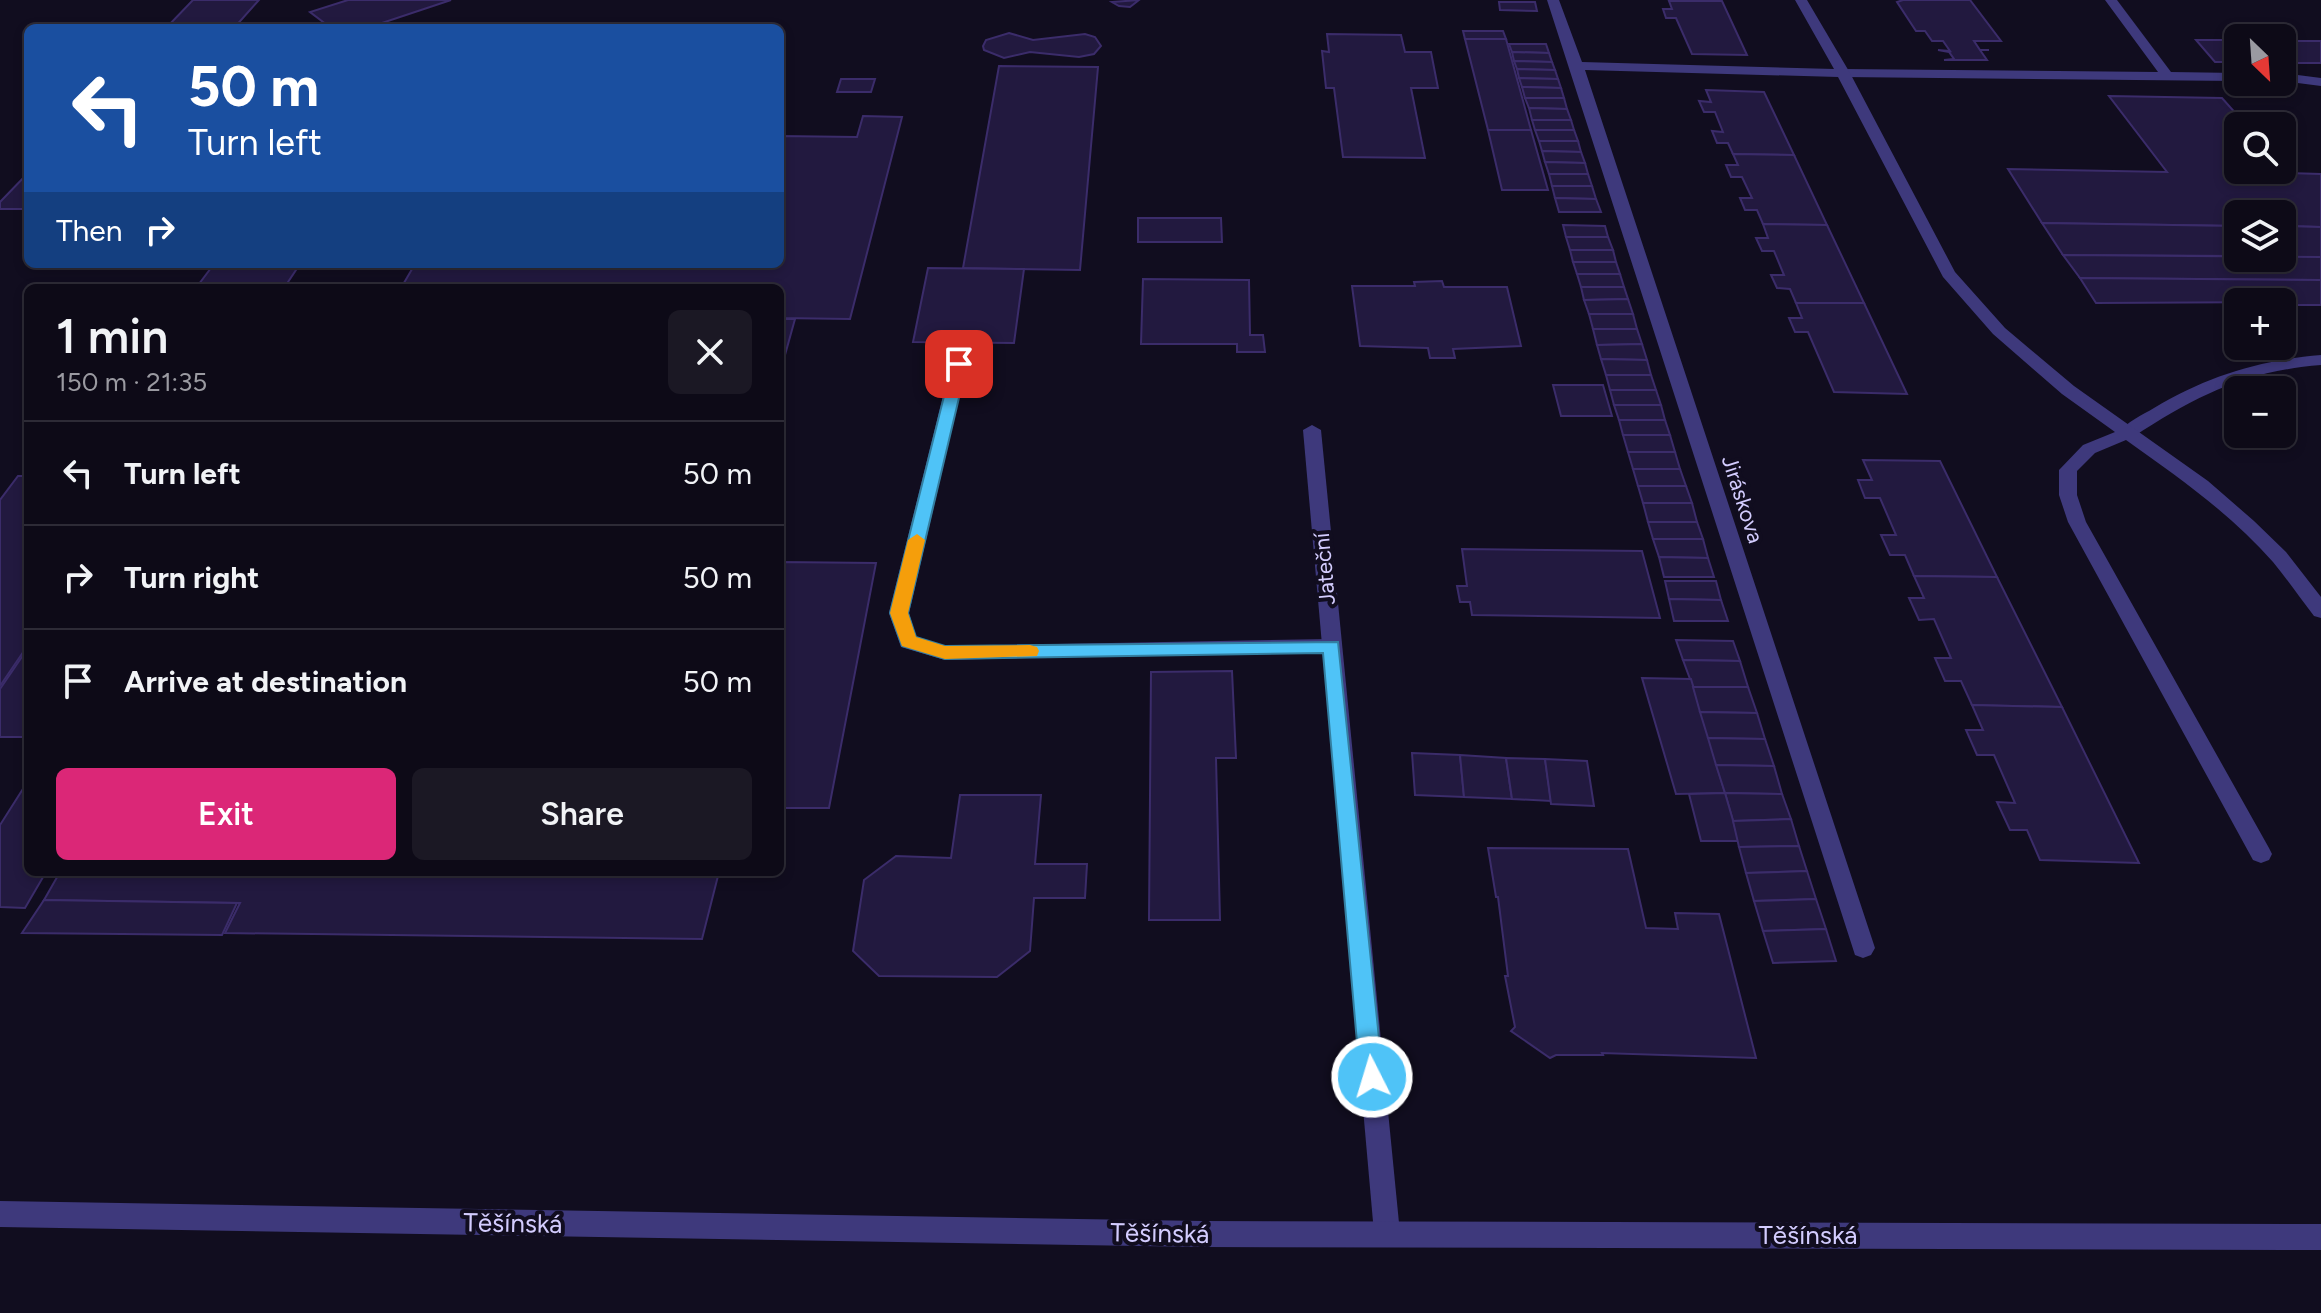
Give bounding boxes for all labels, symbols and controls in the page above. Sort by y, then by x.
north arrow [2224,24,2296,96]
map controls [2224,24,2296,448]
text: 50 m [188,53,319,120]
icon: left [56,56,160,160]
button: search [2224,112,2296,184]
text: Turn left [188,121,322,164]
button: layers [2224,200,2296,272]
icon: right [138,208,182,252]
text: Then [56,212,122,249]
button: + [2224,288,2296,360]
text: 1 min [56,307,168,365]
button: close [668,310,752,394]
pin [925,330,993,398]
icon: arrive [937,342,981,386]
text: 150 m · 21:35 [56,366,207,398]
button: − [2224,376,2296,448]
icon: left [56,451,100,495]
street label: Jiráskova [1716,452,1769,546]
text: Turn left [124,455,241,492]
text: 50 m [683,455,752,492]
street label: Jateční [1308,531,1341,606]
icon: right [56,555,100,599]
text: Turn right [124,559,259,596]
text: 50 m [683,559,752,596]
icon: arrive [56,659,100,703]
text: Arrive at destination [124,663,407,700]
text: 50 m [683,663,752,700]
button: Exit [56,768,396,860]
button: Share [412,768,752,860]
position arrow [1330,1035,1414,1119]
street label: Těšínská [463,1206,563,1240]
street label: Těšínská [1110,1216,1210,1250]
street label: Těšínská [1758,1219,1858,1251]

